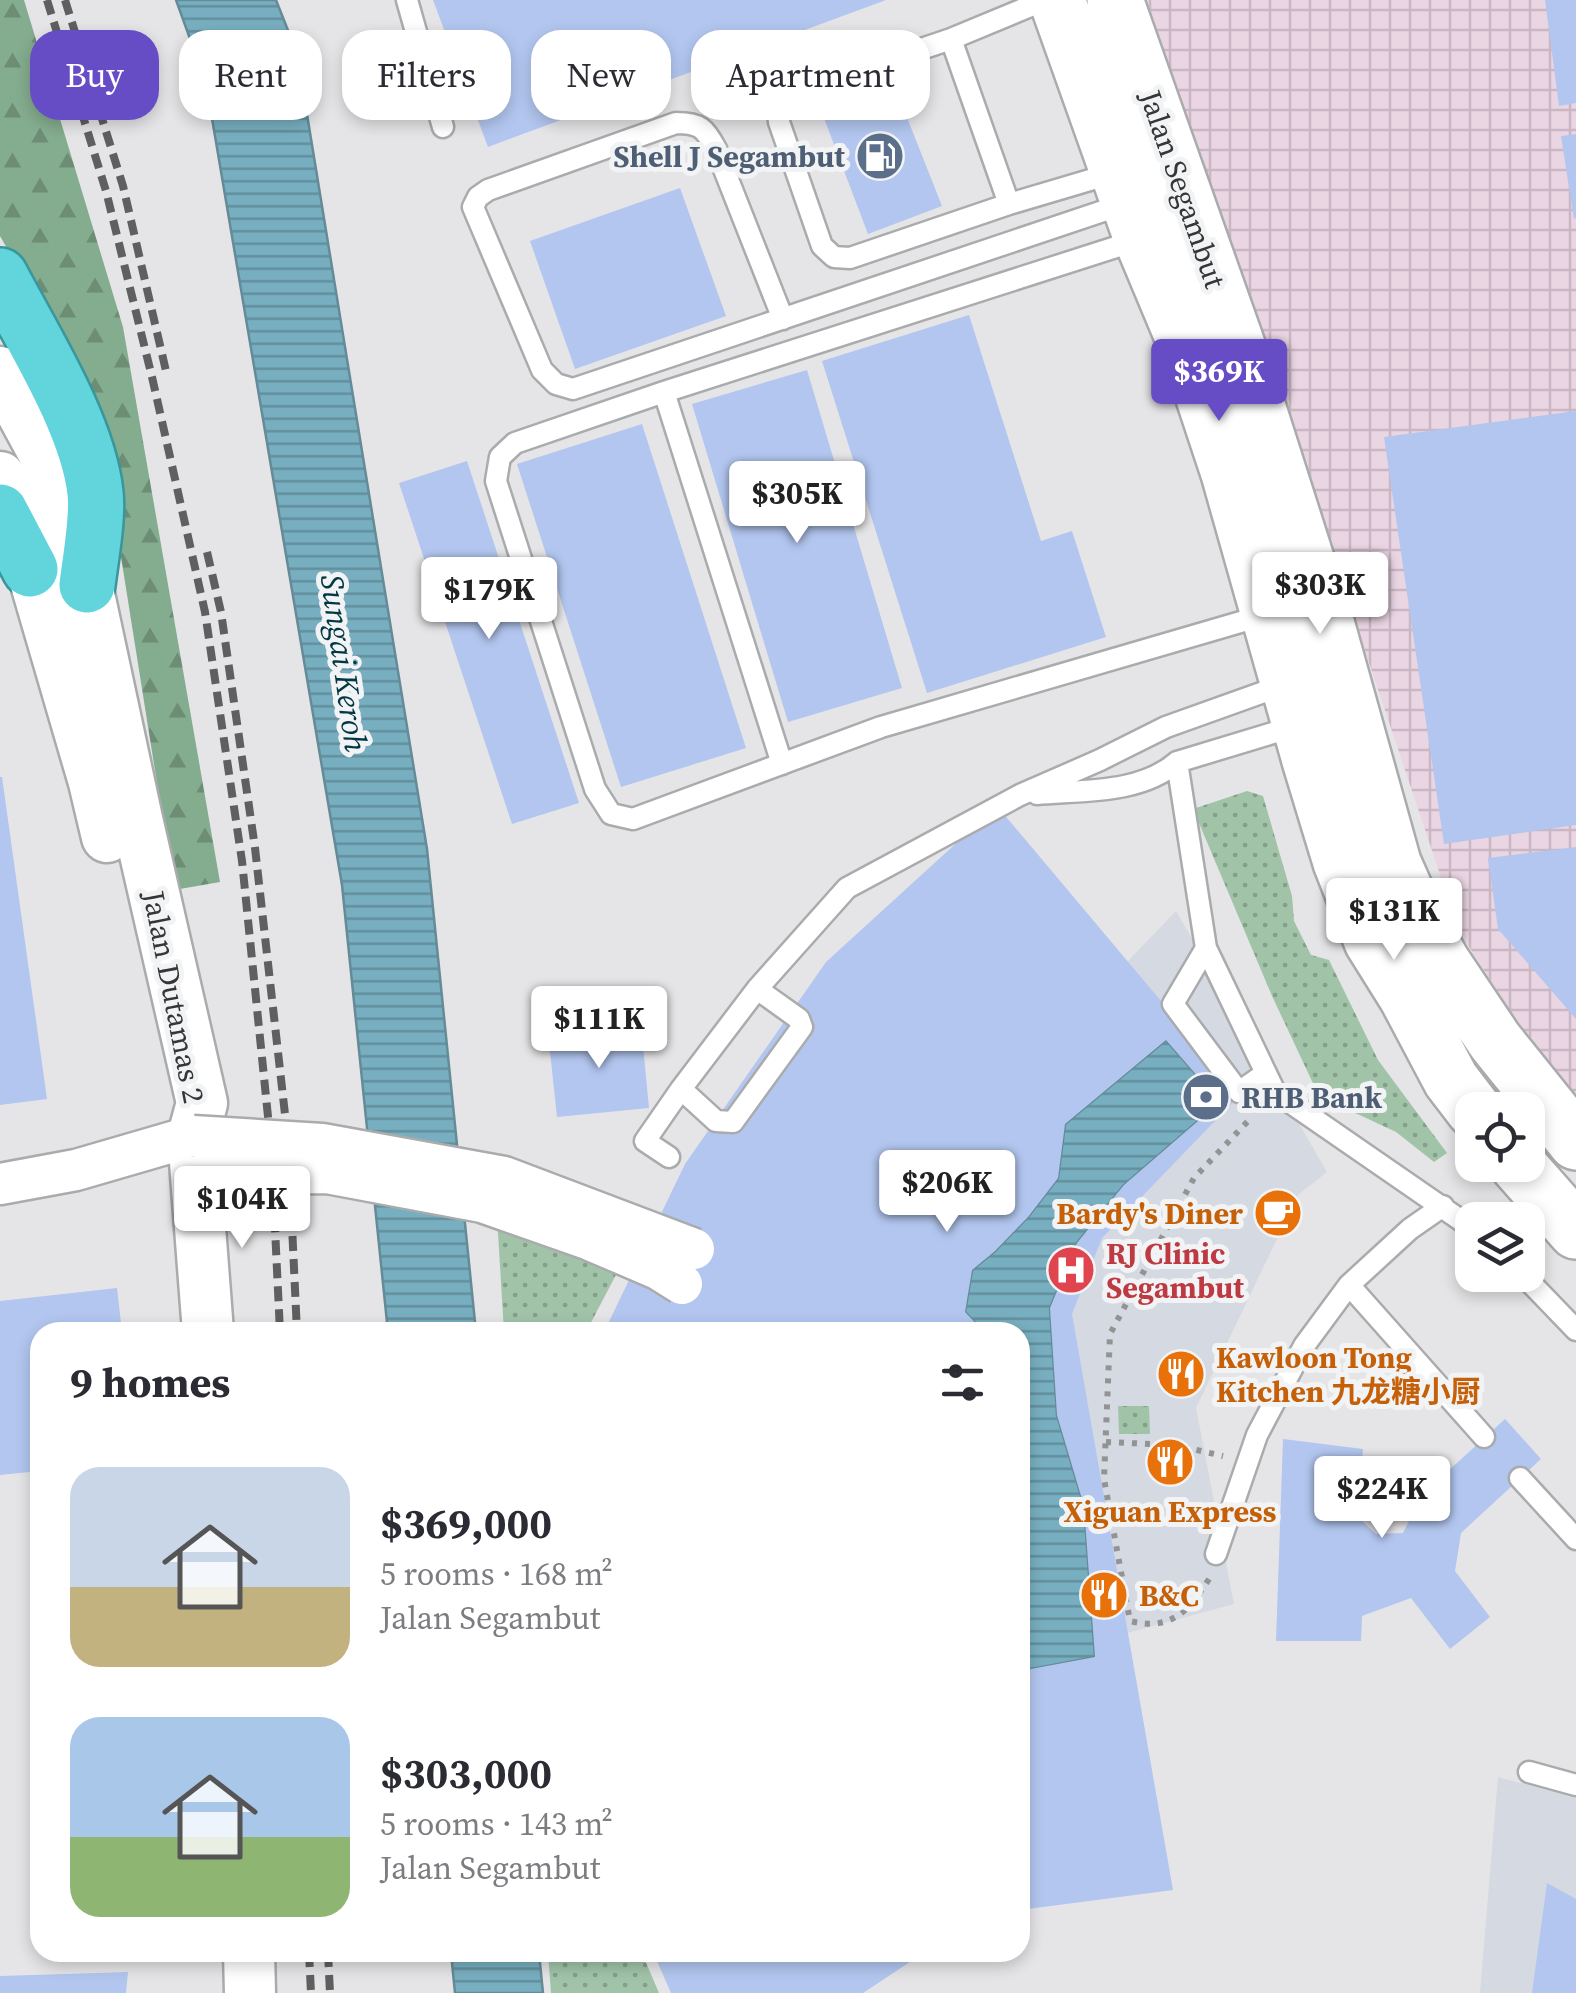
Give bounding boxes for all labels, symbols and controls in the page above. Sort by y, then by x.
chip: Buy [30,30,159,120]
chip: Rent [179,30,322,120]
chip: Filters [342,30,511,120]
chip: New [531,30,671,120]
chip: Apartment [691,30,930,120]
street label: Jalan Segambut [1130,84,1236,294]
fuel station icon: Shell J Segambut [854,130,906,182]
place label: Shell J Segambut [613,136,845,177]
pin: $369K [1149,339,1289,424]
text: $369K [1173,349,1265,393]
pin: $305K [727,461,867,546]
text: $305K [751,471,843,515]
pin: $303K [1250,552,1390,637]
pin: $179K [419,557,559,642]
text: $303K [1274,562,1366,606]
text: $179K [443,567,535,611]
water label: Sungai Keroh [310,571,378,755]
pin: $131K [1324,878,1464,963]
street label: Jalan Dutamas 2 [133,886,215,1107]
text: $131K [1348,888,1440,932]
pin: $111K [529,986,669,1071]
text: $111K [553,996,645,1040]
bank icon: RHB Bank [1180,1071,1232,1123]
place label: RHB Bank [1241,1077,1382,1118]
map controls [1455,1092,1545,1292]
button: locate [1455,1092,1545,1182]
pin: $206K [877,1150,1017,1235]
text: $206K [901,1160,993,1204]
pin: $104K [172,1166,312,1251]
text: $104K [196,1176,288,1220]
cafe icon: Bardy's Diner [1252,1187,1304,1239]
place label: Bardy's Diner [1056,1193,1243,1234]
button: layers [1455,1202,1545,1292]
place label: RJ Clinic Segambut [1106,1233,1244,1308]
hospital icon: RJ Clinic Segambut [1045,1244,1097,1296]
place label: Kawloon Tong Kitchen 九龙糖小厨 [1216,1337,1481,1412]
restaurant icon: Kawloon Tong Kitchen 九龙糖小厨 [1155,1348,1207,1400]
text: 9 homes [70,1353,230,1411]
icon: filters [935,1355,990,1410]
restaurant icon: Xiguan Express [1144,1436,1196,1488]
pin: $224K [1312,1456,1452,1541]
text: $224K [1336,1466,1428,1510]
place label: Xiguan Express [1064,1491,1276,1532]
text: $369,000 [380,1494,552,1552]
icon: home [150,1507,270,1627]
text: 5 rooms · 168 m² [380,1552,613,1596]
restaurant icon: B&C [1078,1569,1130,1621]
place label: B&C [1139,1575,1199,1616]
text: Jalan Segambut [380,1596,600,1640]
text: $303,000 [380,1744,552,1802]
icon: home [150,1757,270,1877]
text: 5 rooms · 143 m² [380,1802,613,1846]
text: Jalan Segambut [380,1846,600,1890]

